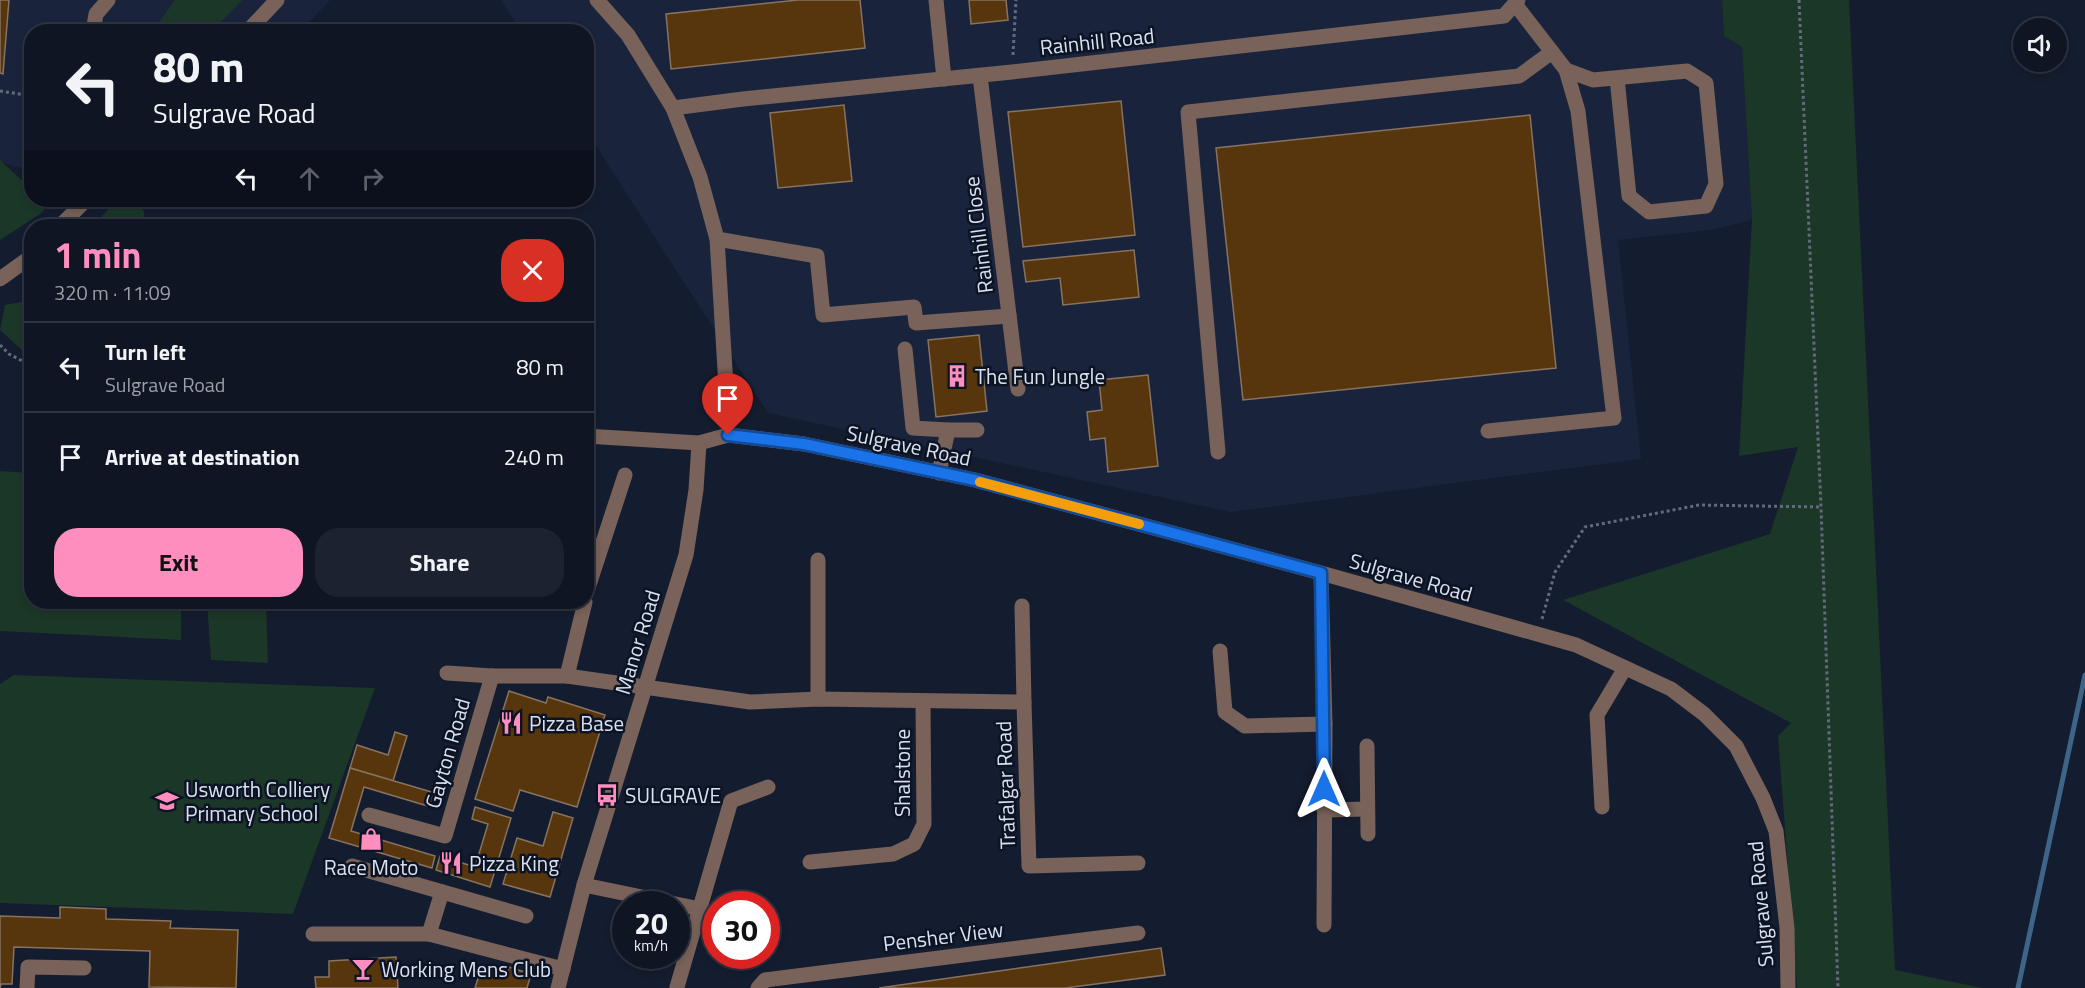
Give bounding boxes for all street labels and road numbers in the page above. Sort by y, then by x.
street label: Rainhill Road [1038,19,1156,63]
street label: Rainhill Close [955,175,1001,295]
street label: Sulgrave Road [844,416,974,474]
street label: Sulgrave Road [1346,544,1476,610]
street label: Manor Road [606,586,668,698]
street label: Gayton Road [416,694,478,812]
street label: Trafalgar Road [987,720,1023,850]
street label: Shalstone [886,729,918,817]
street label: Sulgrave Road [1739,840,1781,968]
street label: Pensher View [881,913,1005,959]

